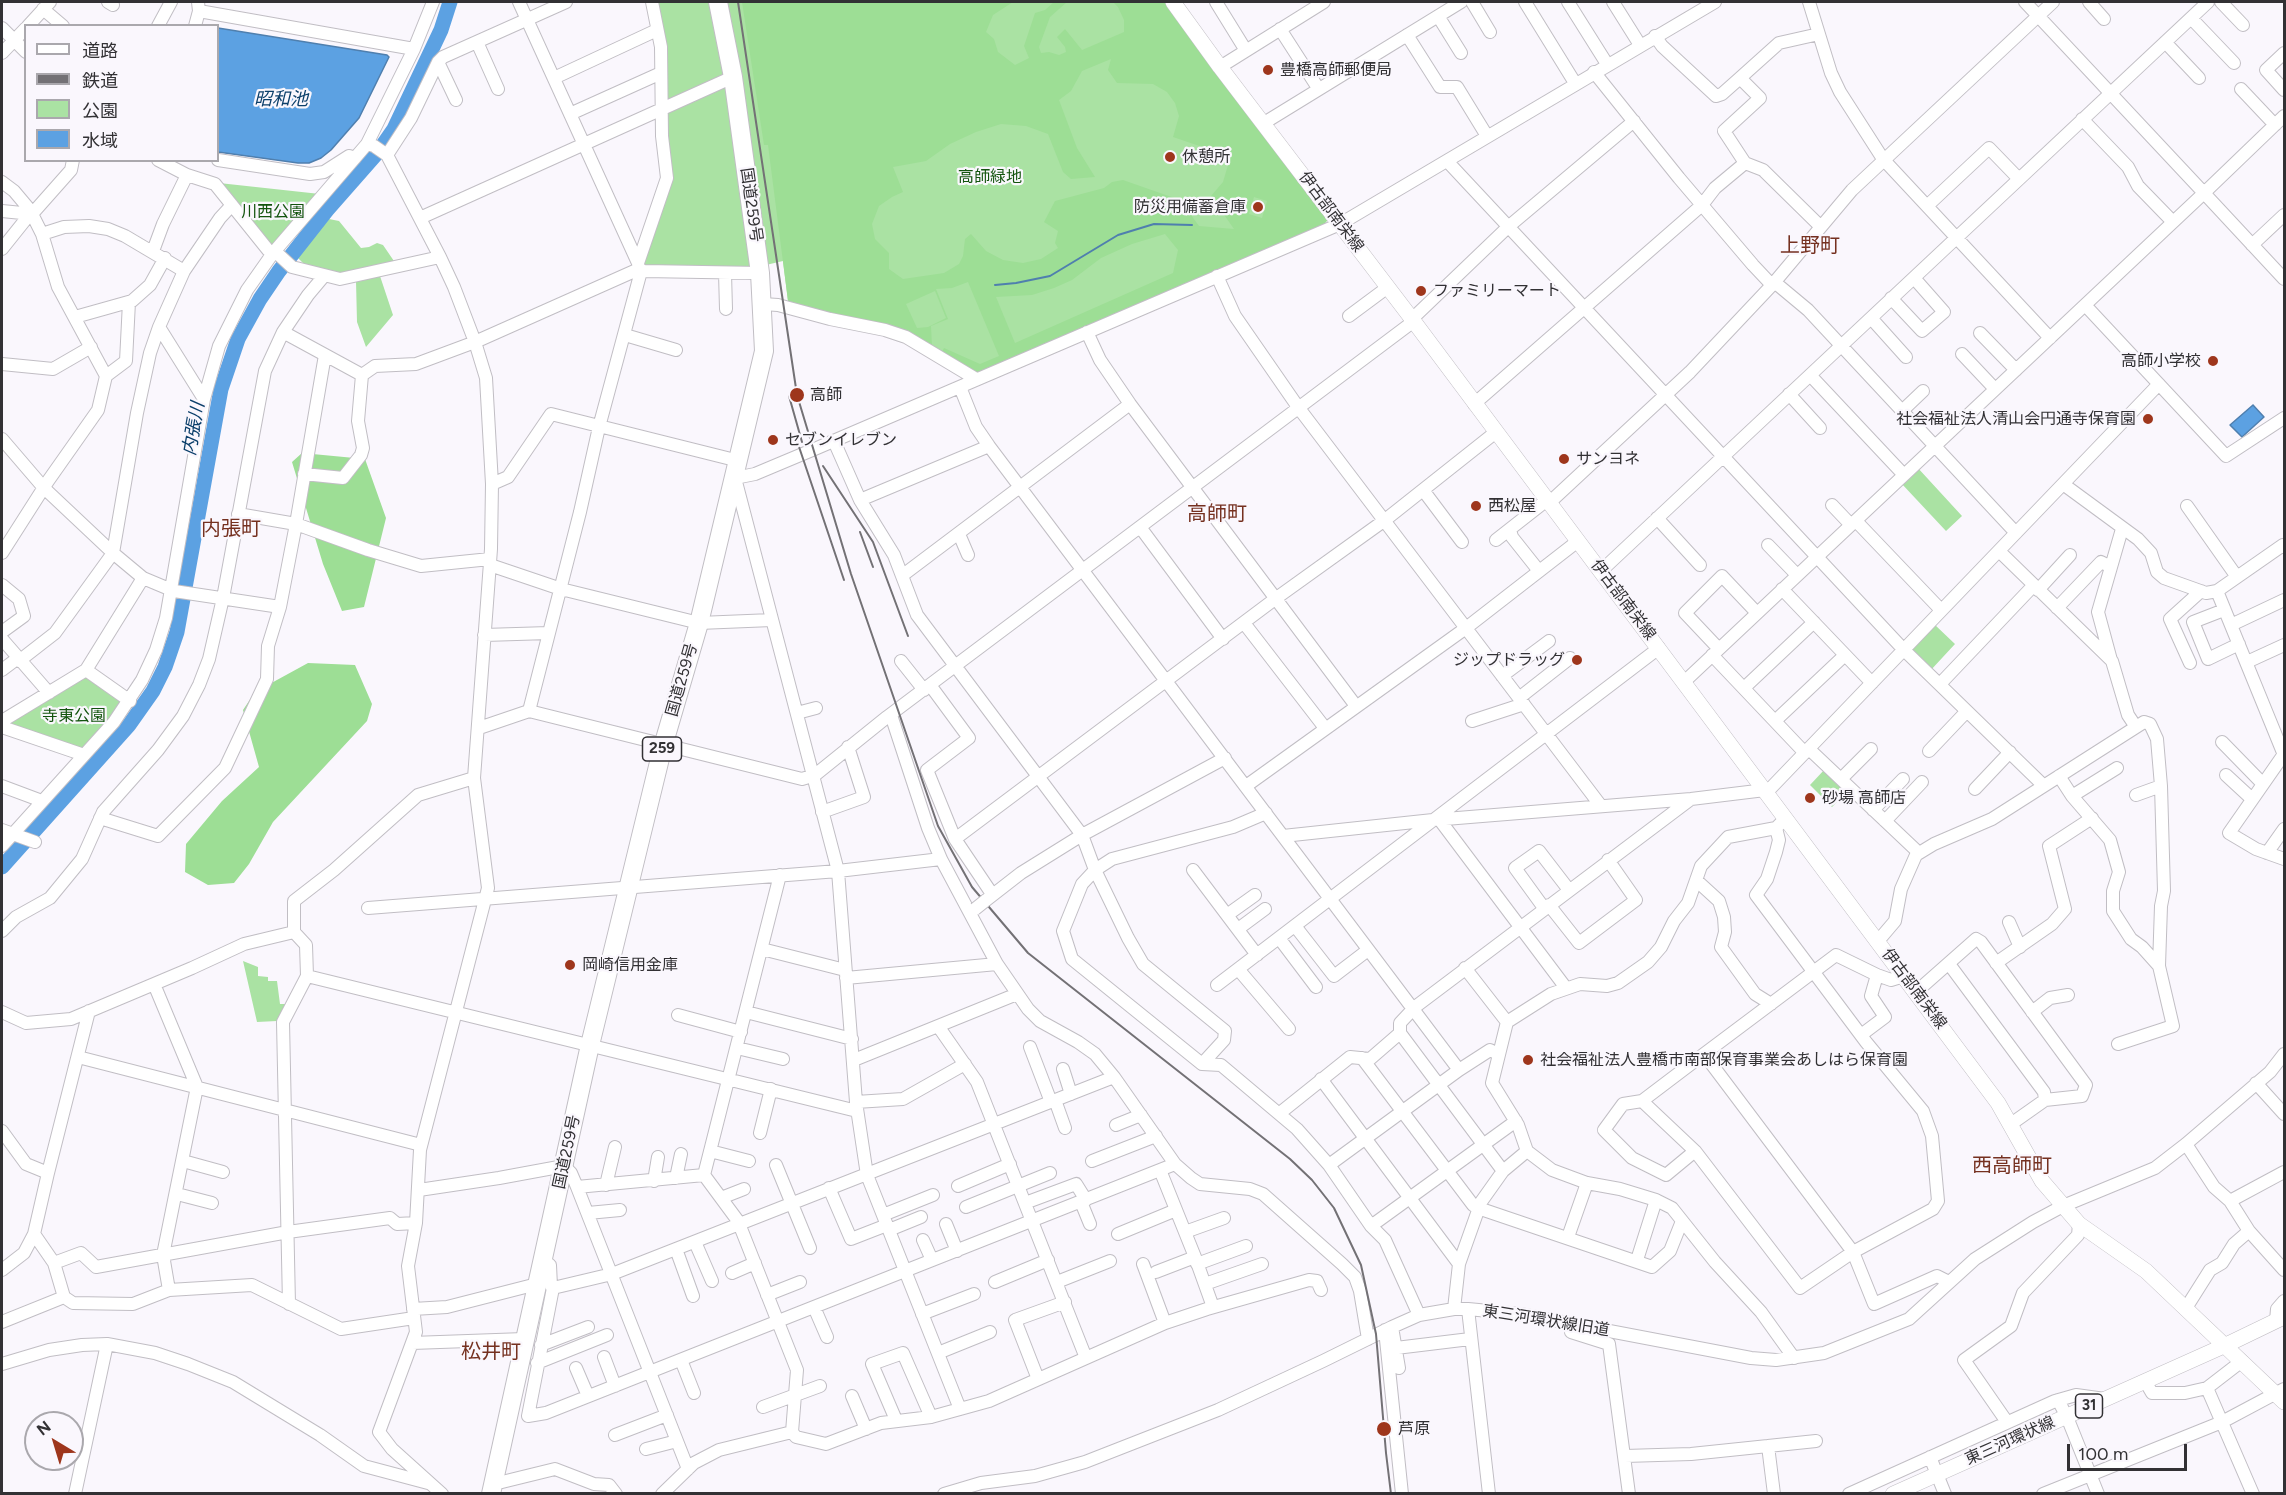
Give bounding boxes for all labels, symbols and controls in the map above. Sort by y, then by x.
legend [24,24,219,162]
text: 道路 [82,40,118,62]
place label: 豊橋高師郵便局 [1280,60,1392,80]
marker: 豊橋高師郵便局 [1261,63,1275,77]
text: 鉄道 [82,70,118,92]
water label: 昭和池 [254,89,308,111]
text: 公園 [82,100,118,122]
text: 水域 [82,130,118,152]
place label: 休憩所 [1182,147,1230,167]
marker: 休憩所 [1163,150,1177,164]
street label: 国道259号 [736,166,766,244]
park label: 高師緑地 [958,167,1022,187]
street label: 伊古部南栄線 [1294,168,1368,256]
place label: 防災用備蓄倉庫 [1134,197,1246,217]
marker: 防災用備蓄倉庫 [1251,200,1265,214]
park label: 川西公園 [241,202,305,222]
district label: 上野町 [1780,234,1840,258]
place label: ファミリーマート [1433,281,1561,301]
marker: ファミリーマート [1414,284,1428,298]
place label: 高師小学校 [2121,351,2201,371]
marker: 高師小学校 [2206,354,2220,368]
place label: 高師 [810,385,842,405]
marker: 高師 [788,386,806,404]
water label: 内張川 [179,401,209,457]
place label: 社会福祉法人清山会円通寺保育園 [1896,409,2136,429]
marker: 社会福祉法人清山会円通寺保育園 [2141,412,2155,426]
place label: セブンイレブン [785,430,897,450]
marker: セブンイレブン [766,433,780,447]
place label: サンヨネ [1576,449,1640,469]
marker: サンヨネ [1557,452,1571,466]
place label: 西松屋 [1488,496,1536,516]
marker: 西松屋 [1469,499,1483,513]
district label: 高師町 [1187,502,1247,526]
district label: 内張町 [201,517,261,541]
street label: 伊古部南栄線 [1586,556,1660,644]
street label: 国道259号 [662,641,702,719]
place label: ジップドラッグ [1453,650,1565,670]
marker: ジップドラッグ [1570,653,1584,667]
park label: 寺東公園 [42,706,106,726]
road number: 259 [642,737,682,761]
place label: 砂場 高師店 [1822,788,1906,808]
marker: 砂場 高師店 [1803,791,1817,805]
street label: 伊古部南栄線 [1877,945,1951,1033]
place label: 岡崎信用金庫 [582,955,678,975]
marker: 岡崎信用金庫 [563,958,577,972]
place label: 社会福祉法人豊橋市南部保育事業会あしはら保育園 [1540,1050,1908,1070]
marker: 社会福祉法人豊橋市南部保育事業会あしはら保育園 [1521,1053,1535,1067]
street label: 国道259号 [550,1113,584,1191]
district label: 西高師町 [1972,1154,2052,1178]
street label: 東三河環状線旧道 [1481,1302,1611,1340]
district label: 松井町 [461,1340,521,1364]
road number: 31 [2076,1394,2102,1418]
north arrow [24,1411,84,1471]
street label: 東三河環状線 [1962,1413,2058,1469]
text: N [33,1417,55,1439]
place label: 芦原 [1398,1419,1430,1439]
marker: 芦原 [1375,1420,1393,1438]
scale bar [2070,1432,2190,1470]
text: 100 m [2078,1443,2128,1465]

